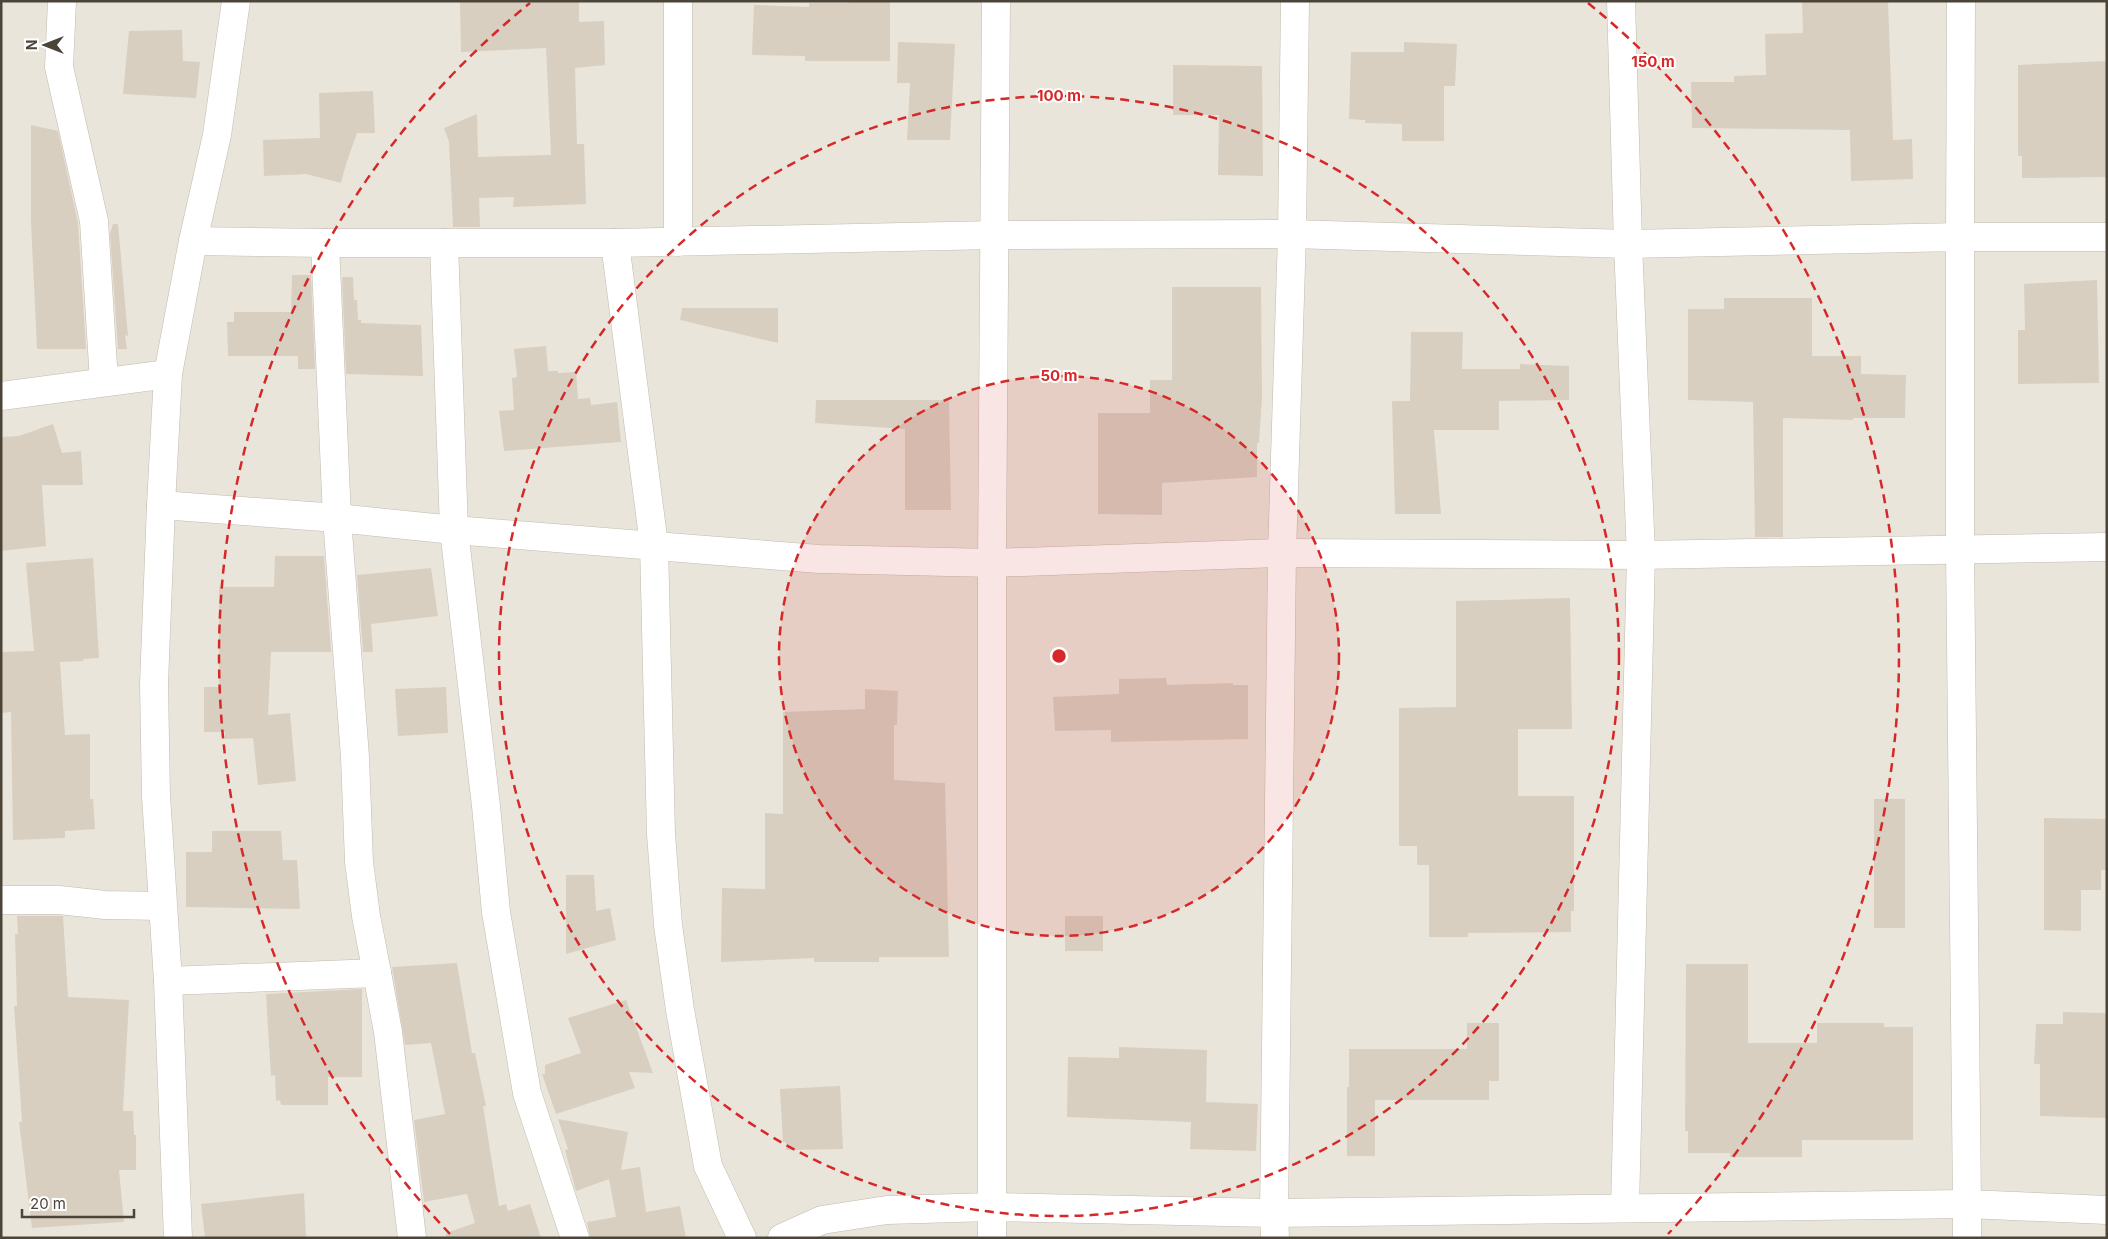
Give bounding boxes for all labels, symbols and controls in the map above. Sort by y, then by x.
north arrow [20,20,70,70]
text: N [23,40,40,50]
text: 150 m [1631,52,1675,71]
text: 100 m [1037,86,1081,105]
text: 50 m [1041,366,1077,385]
centre of rings [1050,647,1068,665]
scale bar [22,1186,135,1218]
text: 20 m [30,1194,66,1213]

